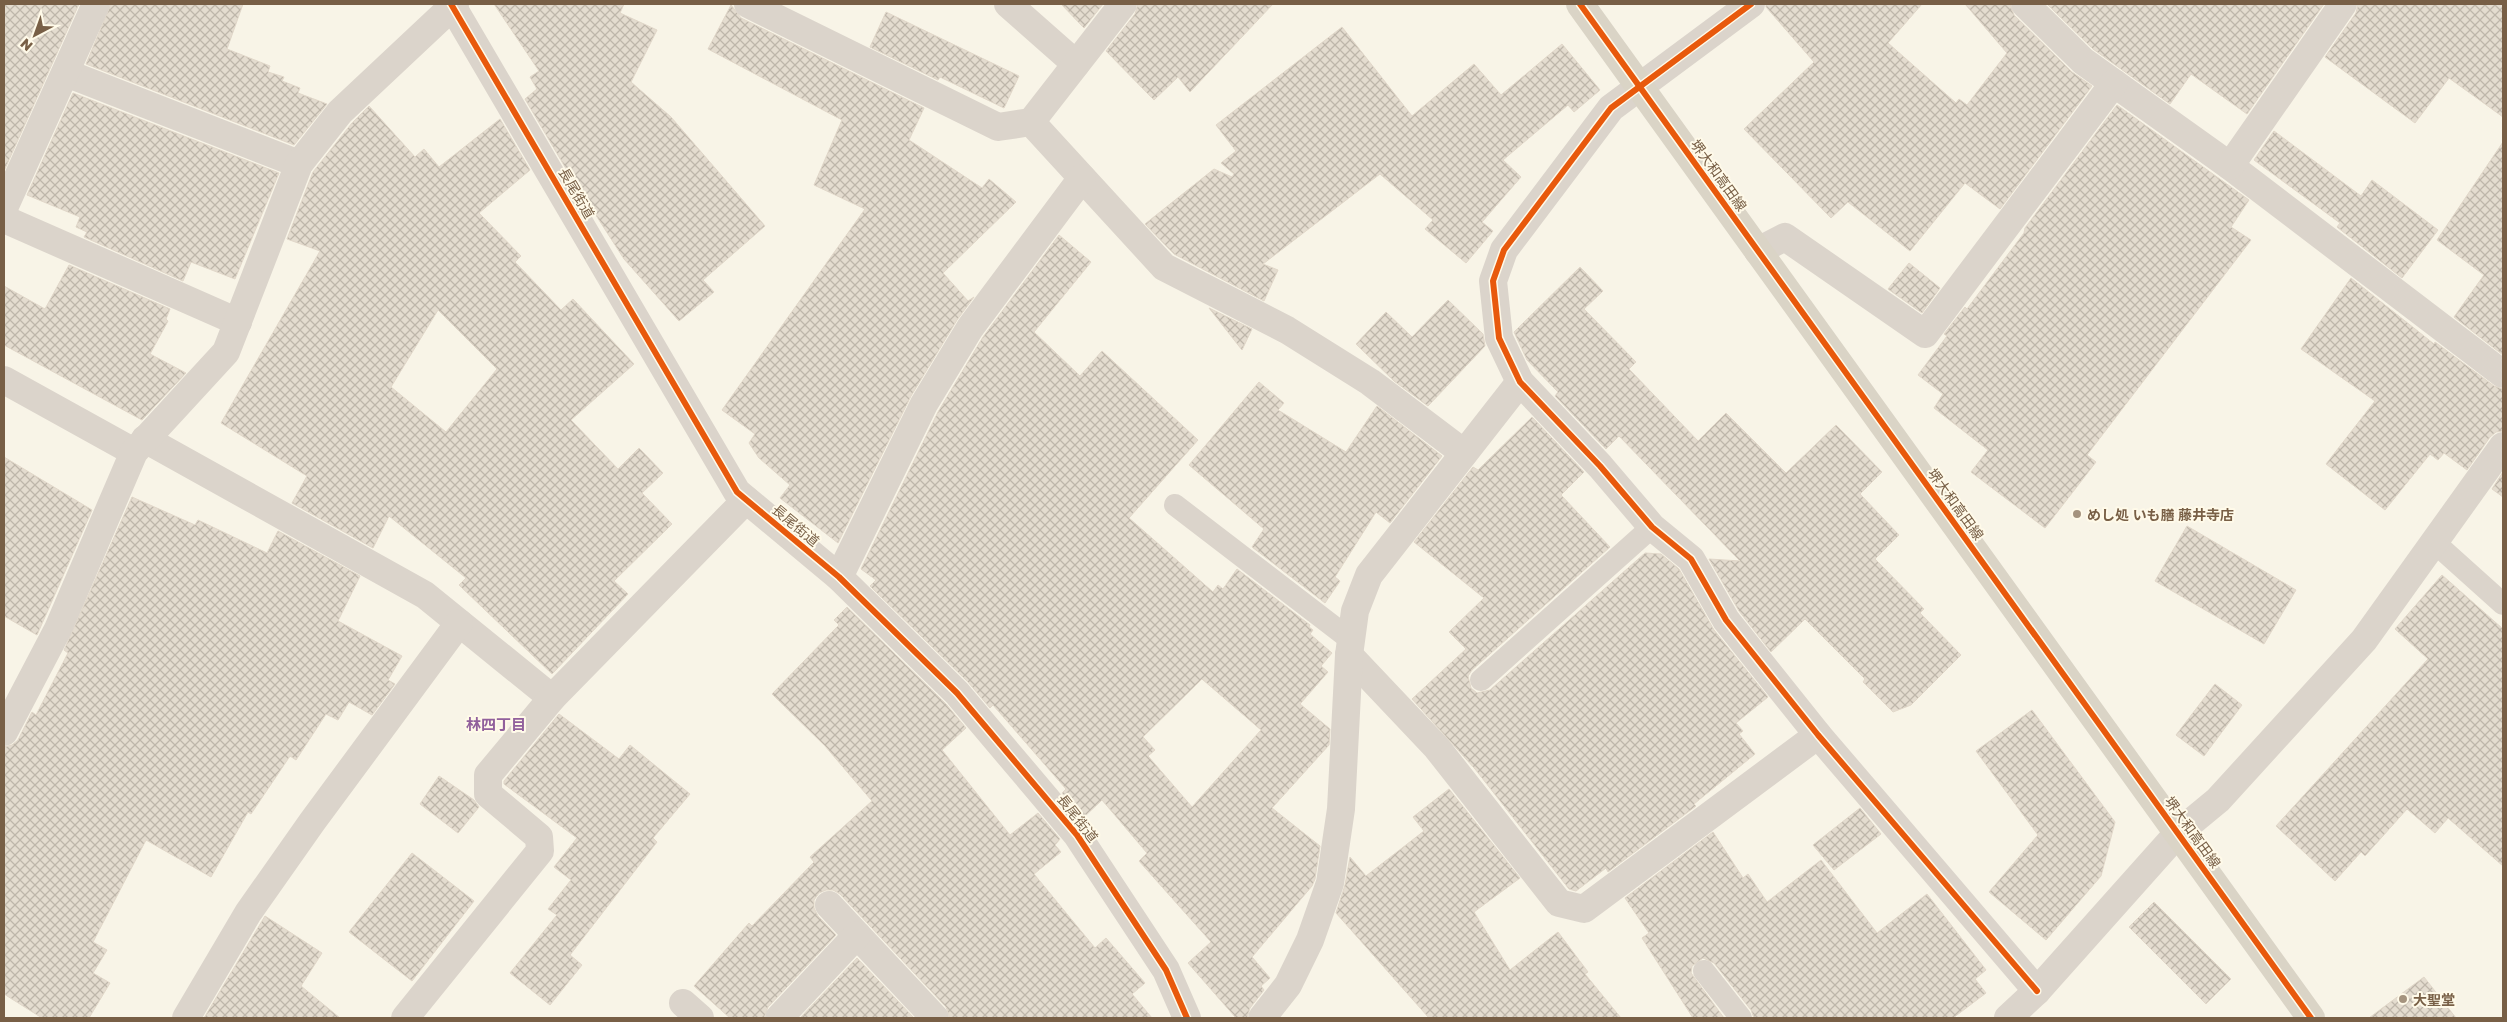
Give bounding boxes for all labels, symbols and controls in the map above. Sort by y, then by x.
north arrow [10,10,60,60]
text: N [17,35,36,55]
street label: 堺大和高田線 [1687,136,1751,214]
street label: 長尾街道 [556,165,598,221]
street label: 堺大和高田線 [1924,465,1988,543]
street label: 長尾街道 [769,500,823,550]
place label: めし処 いも膳 藤井寺店 [2087,506,2234,523]
marker: めし処 いも膳 藤井寺店 [2071,508,2083,520]
district label: 林四丁目 [466,715,526,733]
street label: 長尾街道 [1054,791,1102,845]
street label: 堺大和高田線 [2161,793,2225,871]
place label: 大聖堂 [2413,991,2455,1008]
marker: 大聖堂 [2397,993,2409,1005]

